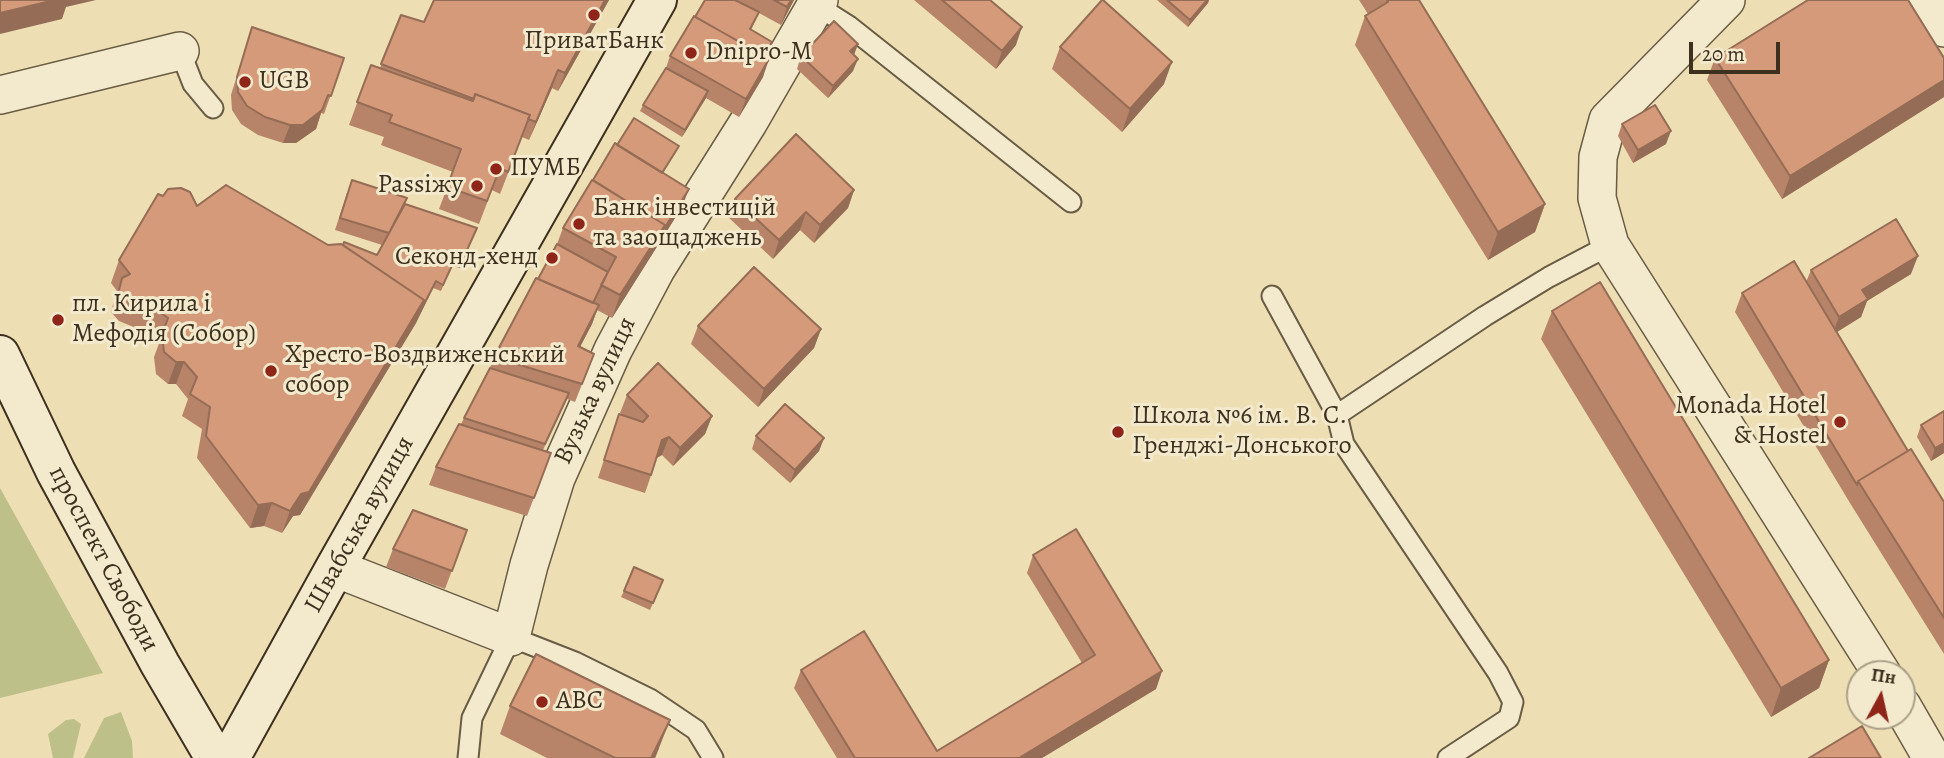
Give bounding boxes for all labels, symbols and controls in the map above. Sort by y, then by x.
marker: ПриватБанк [586,7,602,23]
place label: ПриватБанк [524,26,664,58]
scale bar [1692,28,1783,72]
place label: Dnipro-M [705,37,812,69]
text: 20 m [1702,40,1745,68]
marker: Dnipro-M [683,45,699,61]
place label: UGB [259,66,310,98]
marker: UGB [237,74,253,90]
place label: ПУМБ [510,153,581,185]
marker: ПУМБ [488,161,504,177]
place label: Passіжу [378,170,463,202]
marker: Passіжу [469,178,485,194]
place label: Банк інвестицій та заощаджень [593,193,776,255]
marker: Банк інвестицій та заощаджень [571,216,587,232]
place label: Секонд-хенд [395,242,538,274]
marker: Секонд-хенд [544,250,560,266]
place label: пл. Кирила і Мефодія (Собор) [72,289,256,350]
marker: пл. Кирила і Мефодія (Собор) [50,312,66,328]
street label: Вузька вулиця [548,312,644,470]
place label: Хресто-Воздвиженський собор [285,340,565,402]
marker: Хресто-Воздвиженський собор [263,363,279,379]
place label: Monada Hotel & Hostel [1675,391,1826,452]
place label: Школа №6 ім. В. С. Гренджі-Донського [1132,401,1352,462]
marker: Monada Hotel & Hostel [1832,414,1848,430]
marker: Школа №6 ім. В. С. Гренджі-Донського [1110,424,1126,440]
street label: Швабська вулиця [298,431,422,619]
street label: проспект Свободи [41,461,165,657]
north arrow [1846,660,1916,730]
text: Пн [1870,662,1898,691]
place label: ABC [556,686,603,718]
marker: ABC [534,694,550,710]

